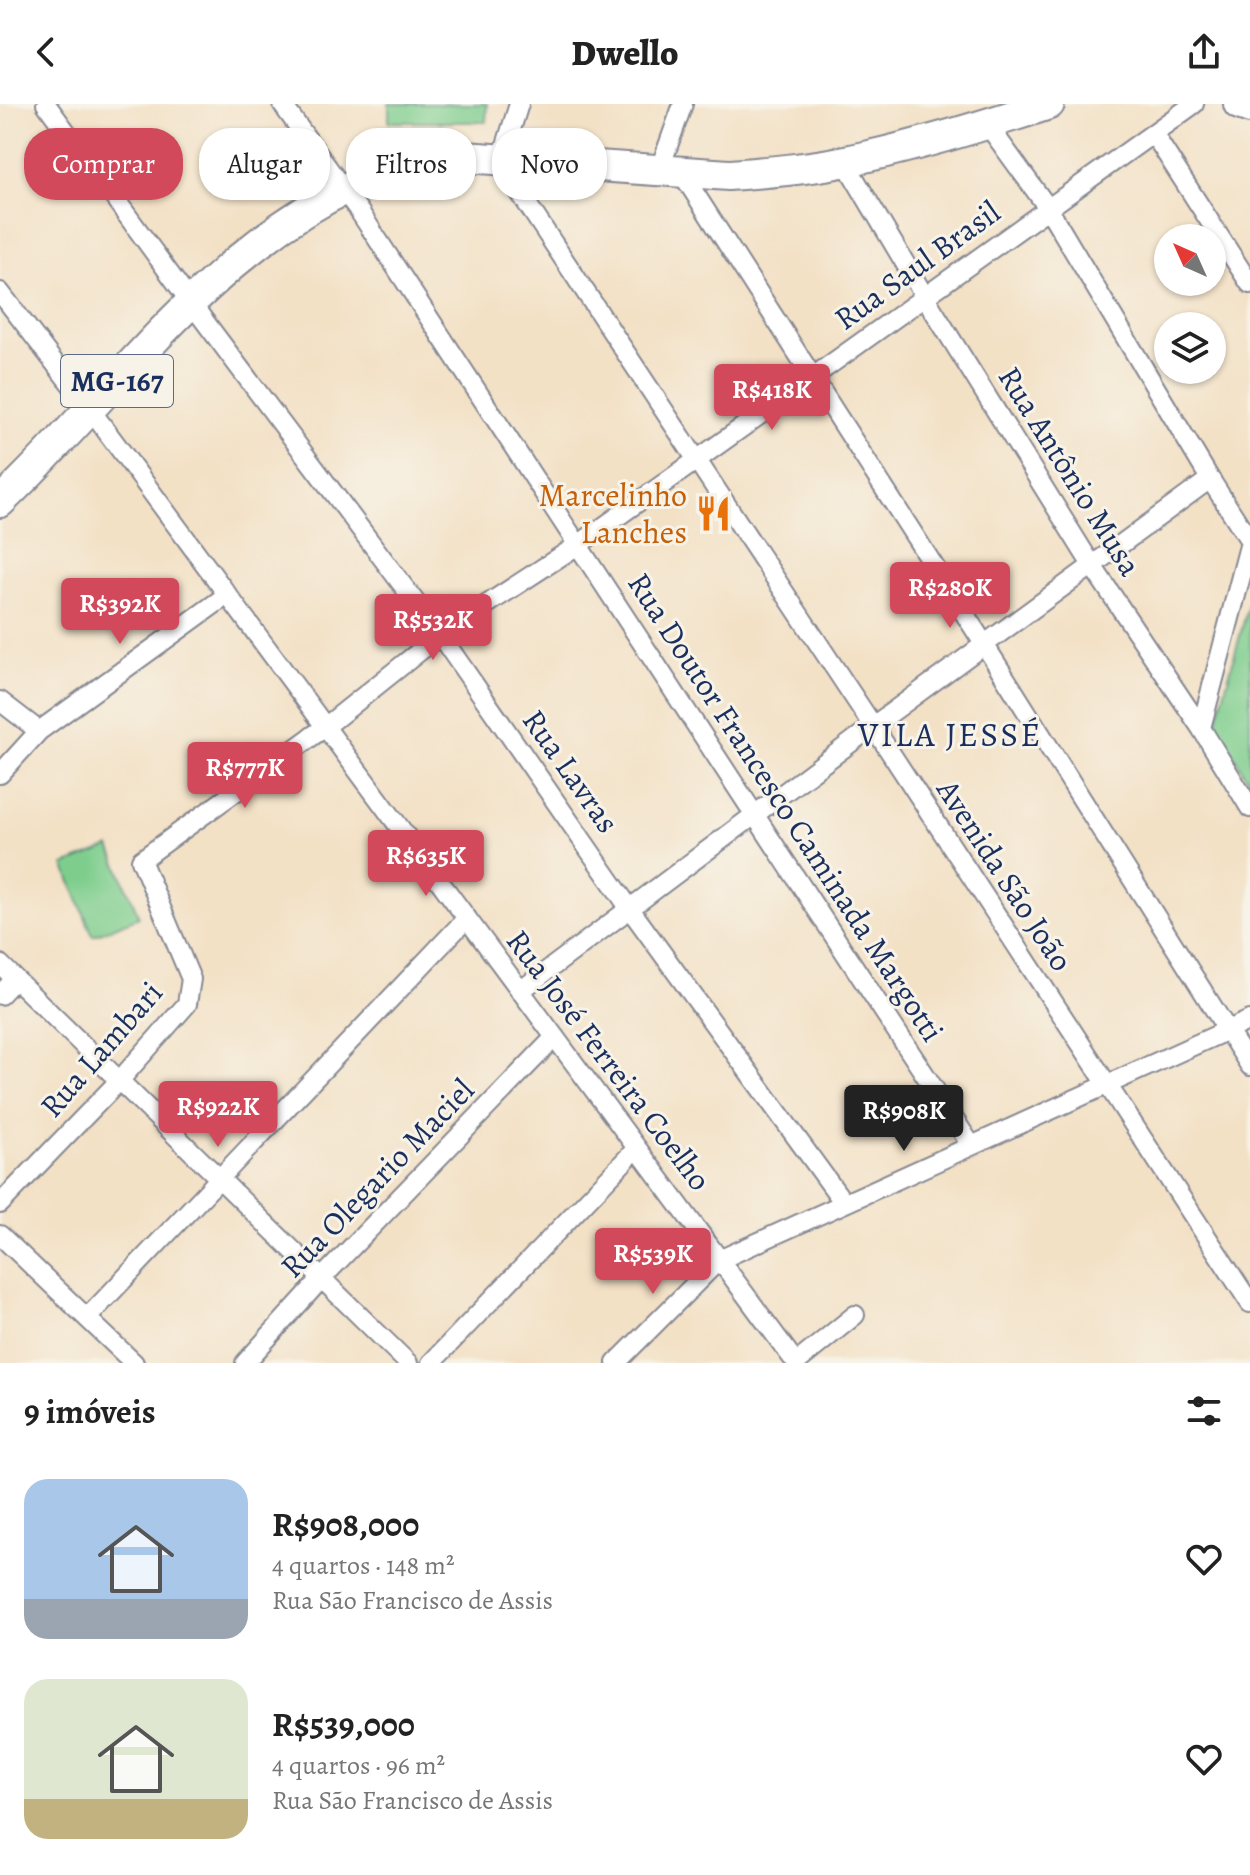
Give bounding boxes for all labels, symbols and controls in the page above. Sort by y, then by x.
text: Dwello [571,28,679,77]
icon: back [24,30,68,74]
icon: share [1182,30,1226,74]
chip: Comprar [24,128,183,200]
chip: Alugar [199,128,330,200]
chip: Filtros [346,128,476,200]
chip: Novo [492,128,607,200]
street label: Rua Saul Brasil [825,190,1009,340]
north arrow [1154,224,1226,296]
map controls [1154,224,1226,384]
button: layers [1154,312,1226,384]
road number: MG-167 [61,355,173,407]
street label: Rua Antônio Musa [988,358,1152,584]
pin: R$418K [707,364,837,432]
text: R$418K [732,372,812,407]
place label: Marcelinho Lanches [539,473,687,554]
restaurant icon: Marcelinho Lanches [694,494,732,532]
pin: R$280K [885,562,1015,630]
street label: Rua Doutor Francesco Caminada Margotti [617,564,955,1050]
text: R$280K [908,570,992,605]
pin: R$392K [55,578,185,646]
text: R$392K [79,586,161,621]
pin: R$532K [368,594,498,662]
text: R$532K [393,602,473,637]
street label: Rua Lavras [512,700,630,842]
district label: VILA JESSÉ [857,711,1042,758]
pin: R$777K [180,742,310,810]
text: R$777K [205,750,285,785]
street label: Avenida São João [926,770,1084,979]
pin: R$635K [361,830,491,898]
text: R$635K [386,838,466,873]
street label: Rua José Ferreira Coelho [496,920,722,1200]
street label: Rua Lambari [29,971,173,1127]
street label: Rua Olegario Maciel [270,1068,484,1287]
pin: R$922K [153,1081,283,1149]
pin: R$908K [839,1085,969,1153]
text: R$922K [176,1089,260,1124]
text: R$908K [862,1093,946,1128]
pin: R$539K [588,1228,718,1296]
text: R$539K [613,1236,693,1271]
text: 9 imóveis [24,1388,156,1435]
icon: filters [1182,1389,1226,1433]
text: R$908,000 [272,1501,419,1548]
icon: home [88,1511,184,1607]
icon: heart [1182,1537,1226,1581]
text: 4 quartos · 148 m² [272,1548,455,1583]
text: Rua São Francisco de Assis [272,1583,553,1618]
text: R$539,000 [272,1701,415,1748]
icon: home [88,1711,184,1807]
icon: heart [1182,1737,1226,1781]
text: 4 quartos · 96 m² [272,1748,445,1783]
text: Rua São Francisco de Assis [272,1783,553,1818]

